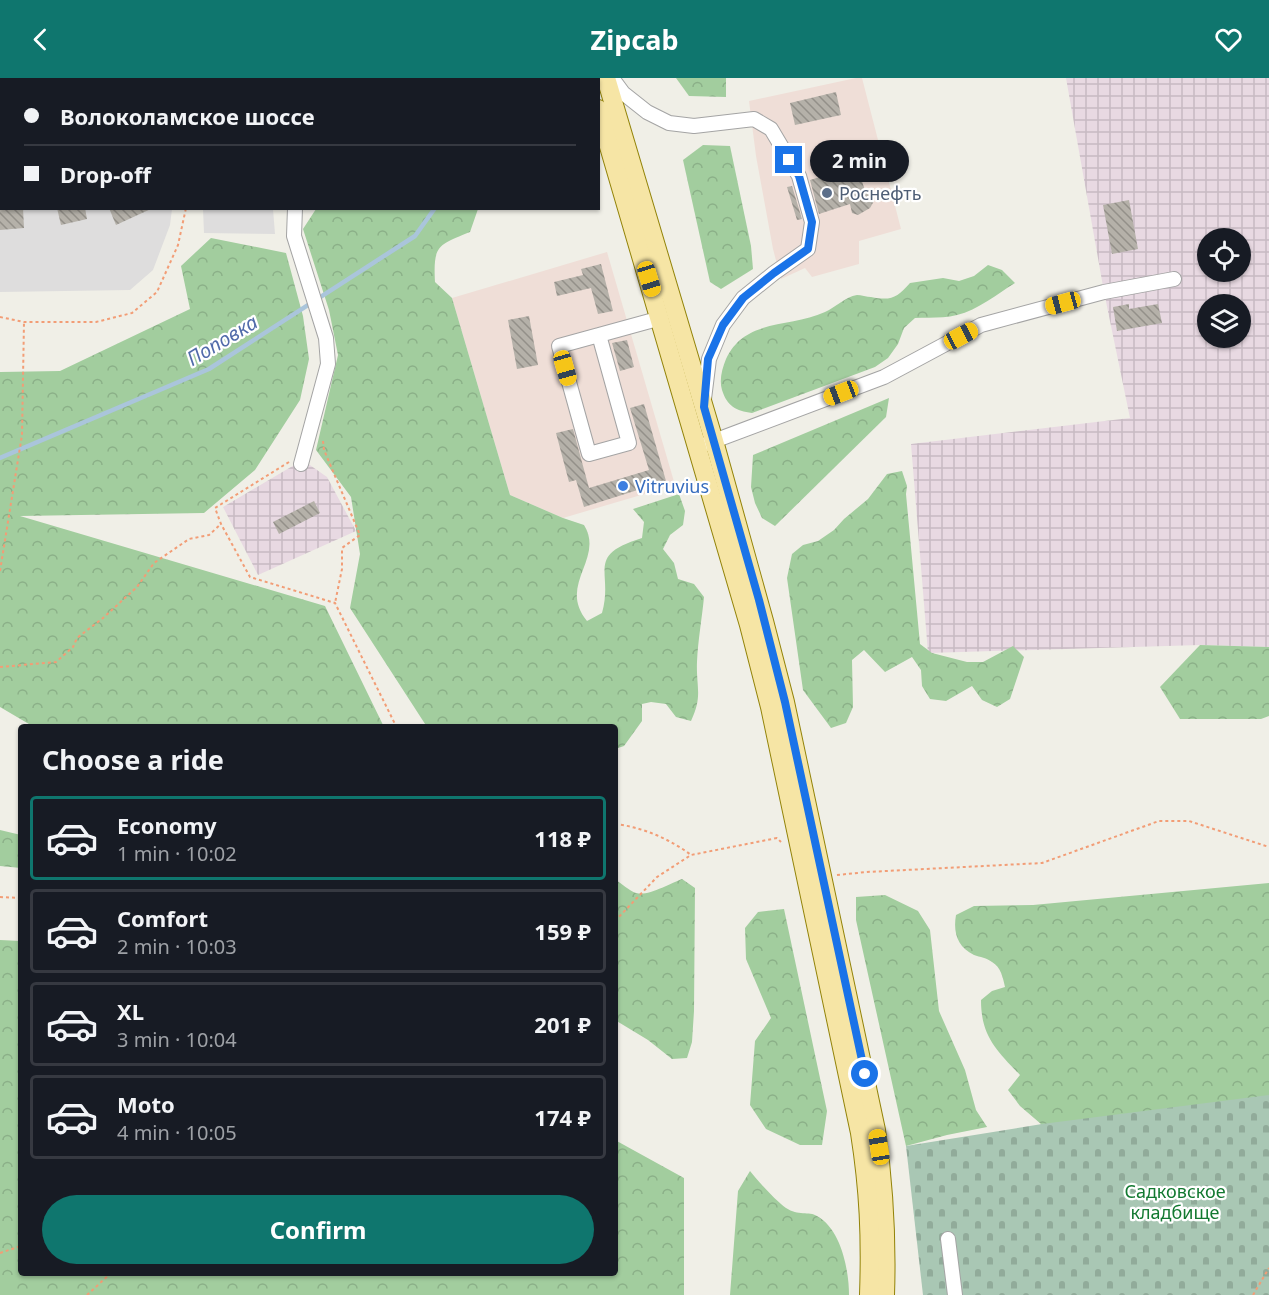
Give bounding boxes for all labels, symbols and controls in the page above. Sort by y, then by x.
text: Zipcab [591,21,678,58]
icon: back [24,23,57,56]
icon: heart [1212,23,1245,56]
text: Волоколамское шоссе [60,101,315,131]
callout: 2 min [810,139,909,181]
route end [775,146,802,173]
text: 2 min [832,147,887,174]
text: Drop-off [60,159,151,189]
place label: Роснефть [839,181,922,205]
marker: Роснефть [820,186,834,200]
map controls [1197,228,1251,348]
button: locate [1197,228,1251,282]
car [635,259,663,299]
car [1043,290,1083,316]
button: layers [1197,294,1251,348]
water label: Поповка [181,308,263,372]
car [941,320,981,352]
car [551,348,579,388]
car [821,378,861,408]
place label: Vitruvius [635,474,709,498]
marker: Vitruvius [616,479,630,493]
text: Choose a ride [42,741,224,778]
text: Economy [117,810,216,840]
icon: car [45,811,99,865]
text: 118 ₽ [534,823,591,853]
text: 1 min · 10:02 [117,840,237,867]
text: Comfort [117,903,208,933]
icon: car [45,904,99,958]
text: 159 ₽ [534,916,591,946]
text: 2 min · 10:03 [117,933,237,960]
text: XL [117,996,144,1026]
icon: car [45,997,99,1051]
text: 201 ₽ [534,1009,591,1039]
text: 3 min · 10:04 [117,1026,237,1053]
route start [851,1060,878,1087]
text: Moto [117,1089,175,1119]
icon: car [45,1090,99,1144]
text: 174 ₽ [534,1102,591,1132]
text: 4 min · 10:05 [117,1119,237,1146]
car [867,1128,891,1166]
park label: Садковское кладбище [1124,1179,1226,1224]
button: Confirm [42,1195,594,1264]

